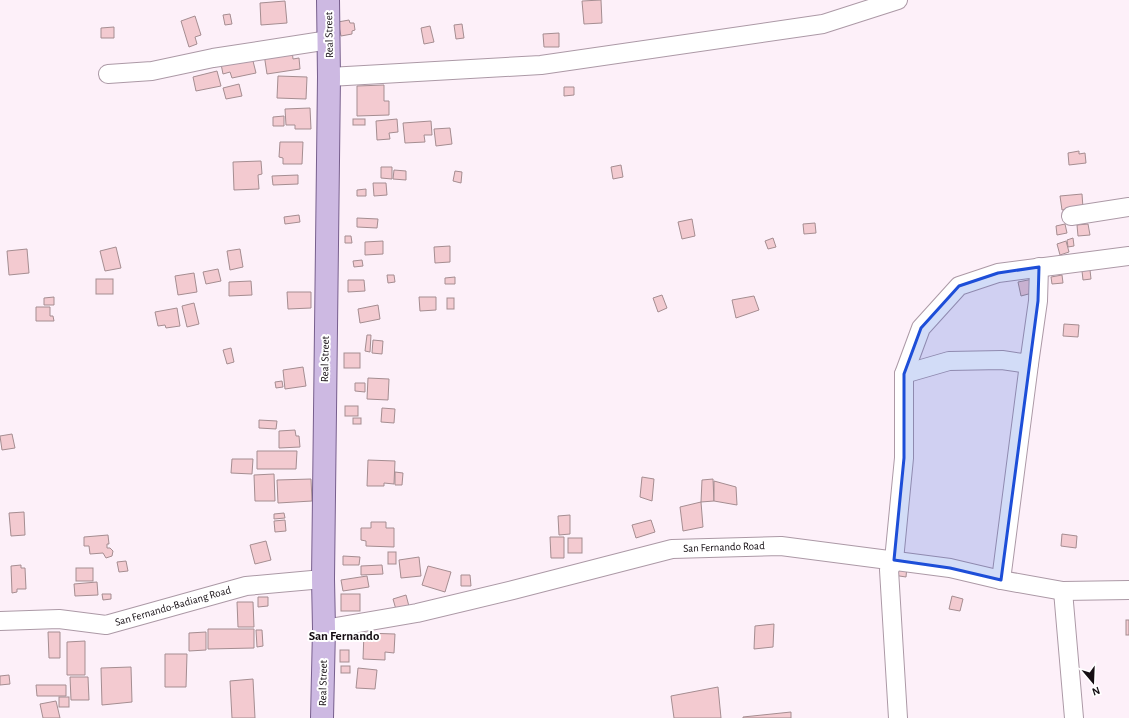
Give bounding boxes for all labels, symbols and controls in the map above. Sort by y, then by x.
street label: Real Street [323,11,335,58]
street label: Real Street [319,335,331,382]
street label: San Fernando Road [683,540,765,554]
street label: San Fernando-Badiang Road [114,584,232,628]
district label: San Fernando [309,630,380,643]
street label: Real Street [317,659,329,706]
north arrow [1073,662,1113,702]
text: N [1091,685,1102,697]

